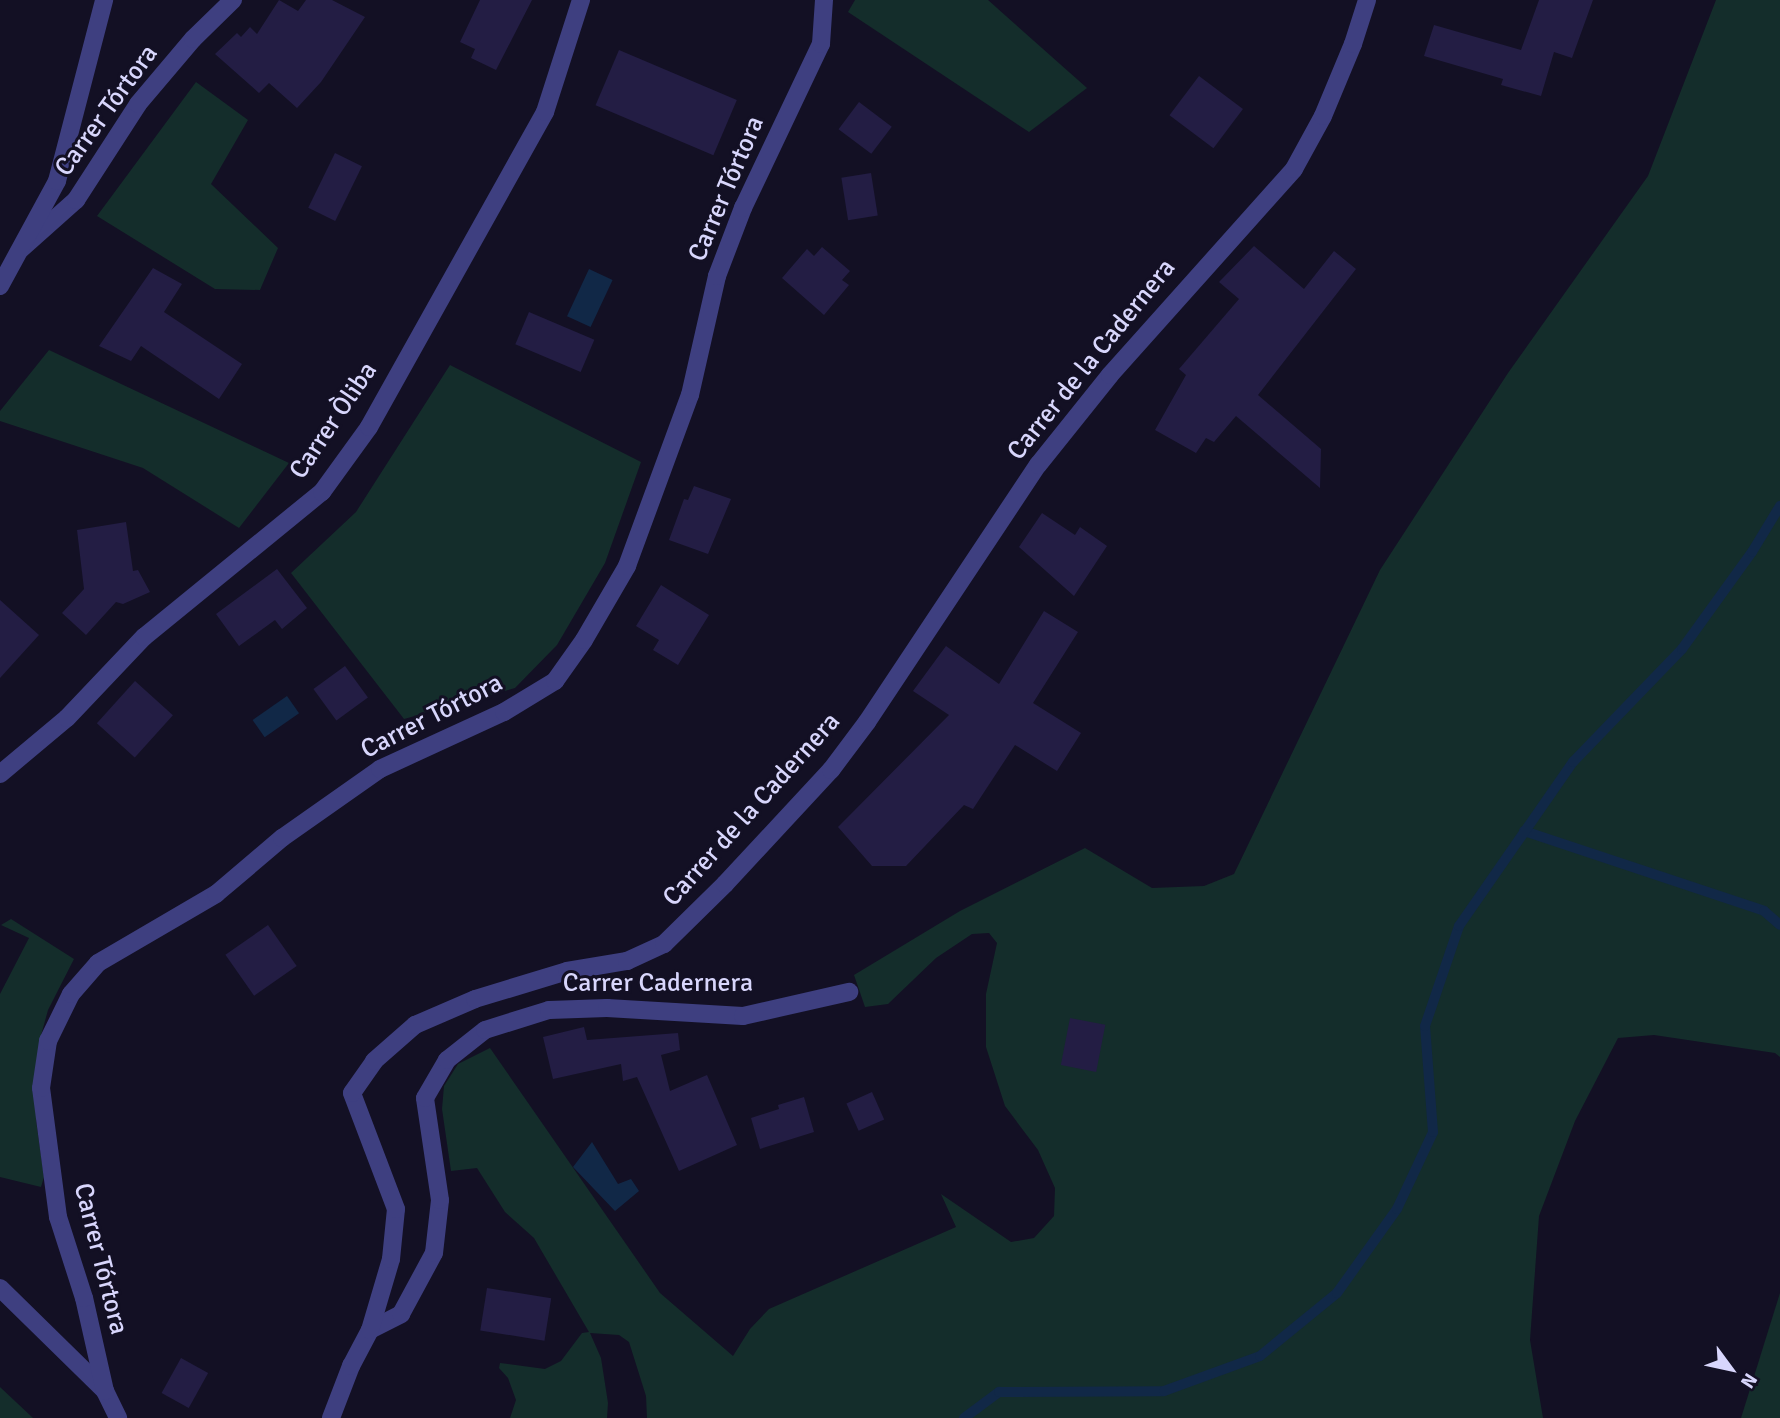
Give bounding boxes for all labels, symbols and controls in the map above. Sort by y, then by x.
street label: Carrer Tórtora [49,39,165,183]
street label: Carrer Tórtora [682,112,772,266]
street label: Carrer de la Cadernera [1001,253,1183,467]
street label: Carrer Òliba [284,357,384,485]
street label: Carrer Tórtora [356,668,508,766]
street label: Carrer de la Cadernera [657,707,847,913]
street label: Carrer Cadernera [563,968,753,1000]
street label: Carrer Tórtora [66,1180,134,1338]
north arrow [1696,1334,1766,1404]
text: N [1735,1368,1762,1393]

